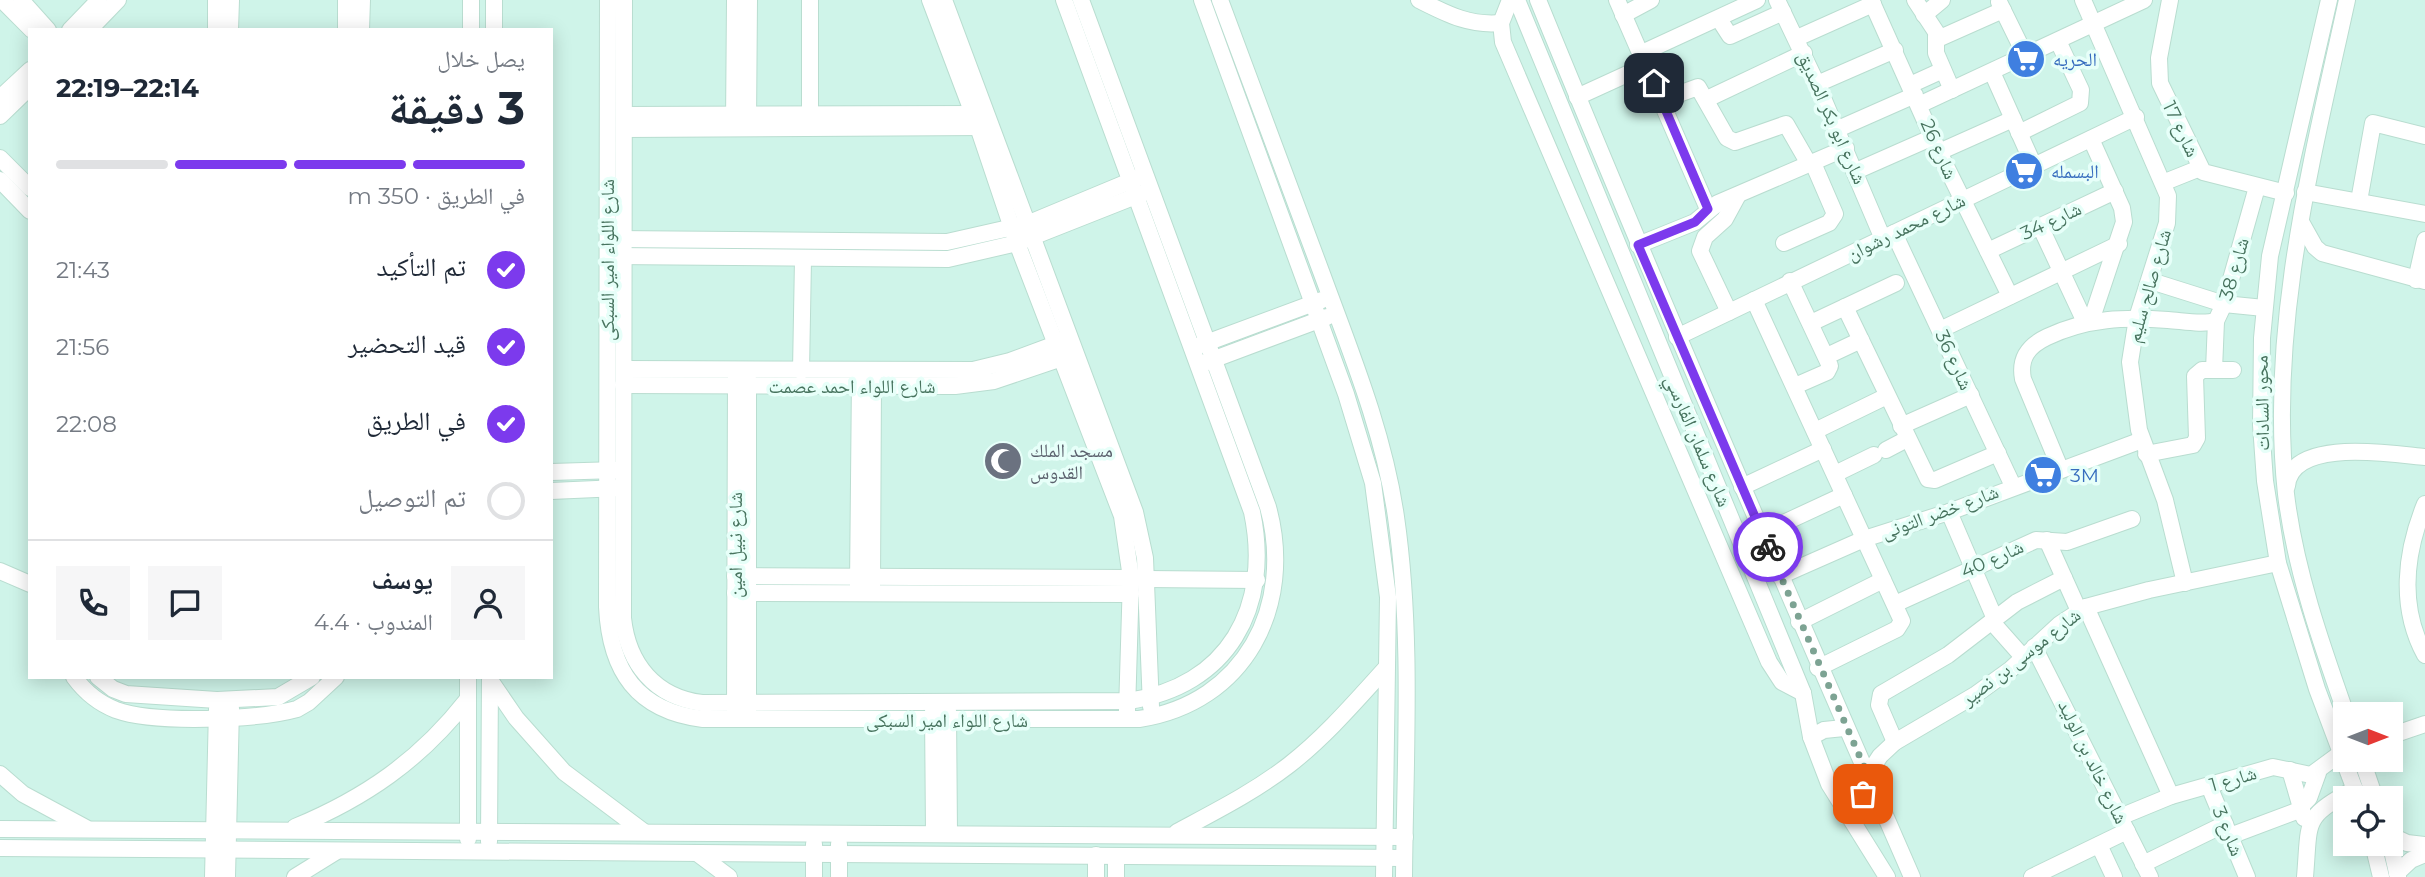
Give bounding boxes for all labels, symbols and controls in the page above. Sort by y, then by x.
supermarket icon: الحريه [2005,38,2047,80]
text: يصل خلال [437,45,525,73]
street label: شارع ابو بكر الصديق [1793,48,1871,188]
place label: الحريه [2053,48,2097,71]
pin [1624,53,1684,113]
icon: home [1635,64,1673,102]
text: 22:14–22:19 [56,72,199,104]
text: 3 دقيقة [388,79,525,136]
street label: شارع 17 [2158,97,2204,161]
street label: شارع 26 [1916,115,1962,183]
supermarket icon: البسمله [2003,150,2045,192]
place label: البسمله [2051,160,2099,183]
street label: شارع اللواء امير السبكى [596,179,619,341]
text: في الطريق · 350 m [347,182,525,210]
street label: شارع محمد رشوان [1843,188,1969,266]
street label: شارع 34 [2017,197,2085,245]
street label: شارع صالح سليم [2122,227,2177,345]
street label: شارع 38 [2214,235,2254,303]
text: تم التأكيد [376,251,466,283]
icon: check [487,251,525,289]
text: 21:43 [56,256,110,284]
street label: شارع 36 [1930,326,1978,394]
text: قيد التحضير [348,328,466,360]
icon: check [487,328,525,366]
text: 21:56 [56,333,109,361]
street label: محور السادات [2250,355,2274,451]
street label: شارع سلمان الفارسي [1656,372,1736,512]
street label: شارع اللواء احمد عصمت [768,375,936,398]
text: في الطريق [366,405,466,437]
icon: check [487,405,525,443]
text: 22:08 [56,410,117,438]
place label: مسجد الملك القدوس [1030,439,1113,484]
mosque icon: مسجد الملك القدوس [982,440,1024,482]
supermarket icon: 3M [2022,454,2064,496]
place label: 3M [2070,464,2099,487]
street label: شارع خضر التونى [1878,480,2002,544]
text: تم التوصيل [358,482,466,514]
street label: شارع نبيل امين [724,492,747,598]
courier [1733,512,1803,582]
icon: bike [1749,528,1787,566]
street label: شارع 40 [1957,535,2027,583]
text: يوسف [372,564,433,596]
button: phone [56,566,130,640]
button: chat [148,566,222,640]
button: person [451,566,525,640]
street label: شارع موسى بن نصير [1956,603,2085,711]
text: المندوب · 4.4 [314,608,433,636]
street label: شارع خالد بن الوليد [2053,696,2133,828]
north arrow [2333,702,2403,772]
map controls [2333,702,2403,856]
street label: شارع اللواء امير السبكى [866,709,1028,732]
street label: شارع 1 [2207,761,2259,797]
pin [1833,764,1893,824]
icon: bag [1844,775,1882,813]
button: locate [2333,786,2403,856]
street label: شارع 3 [2207,803,2249,859]

